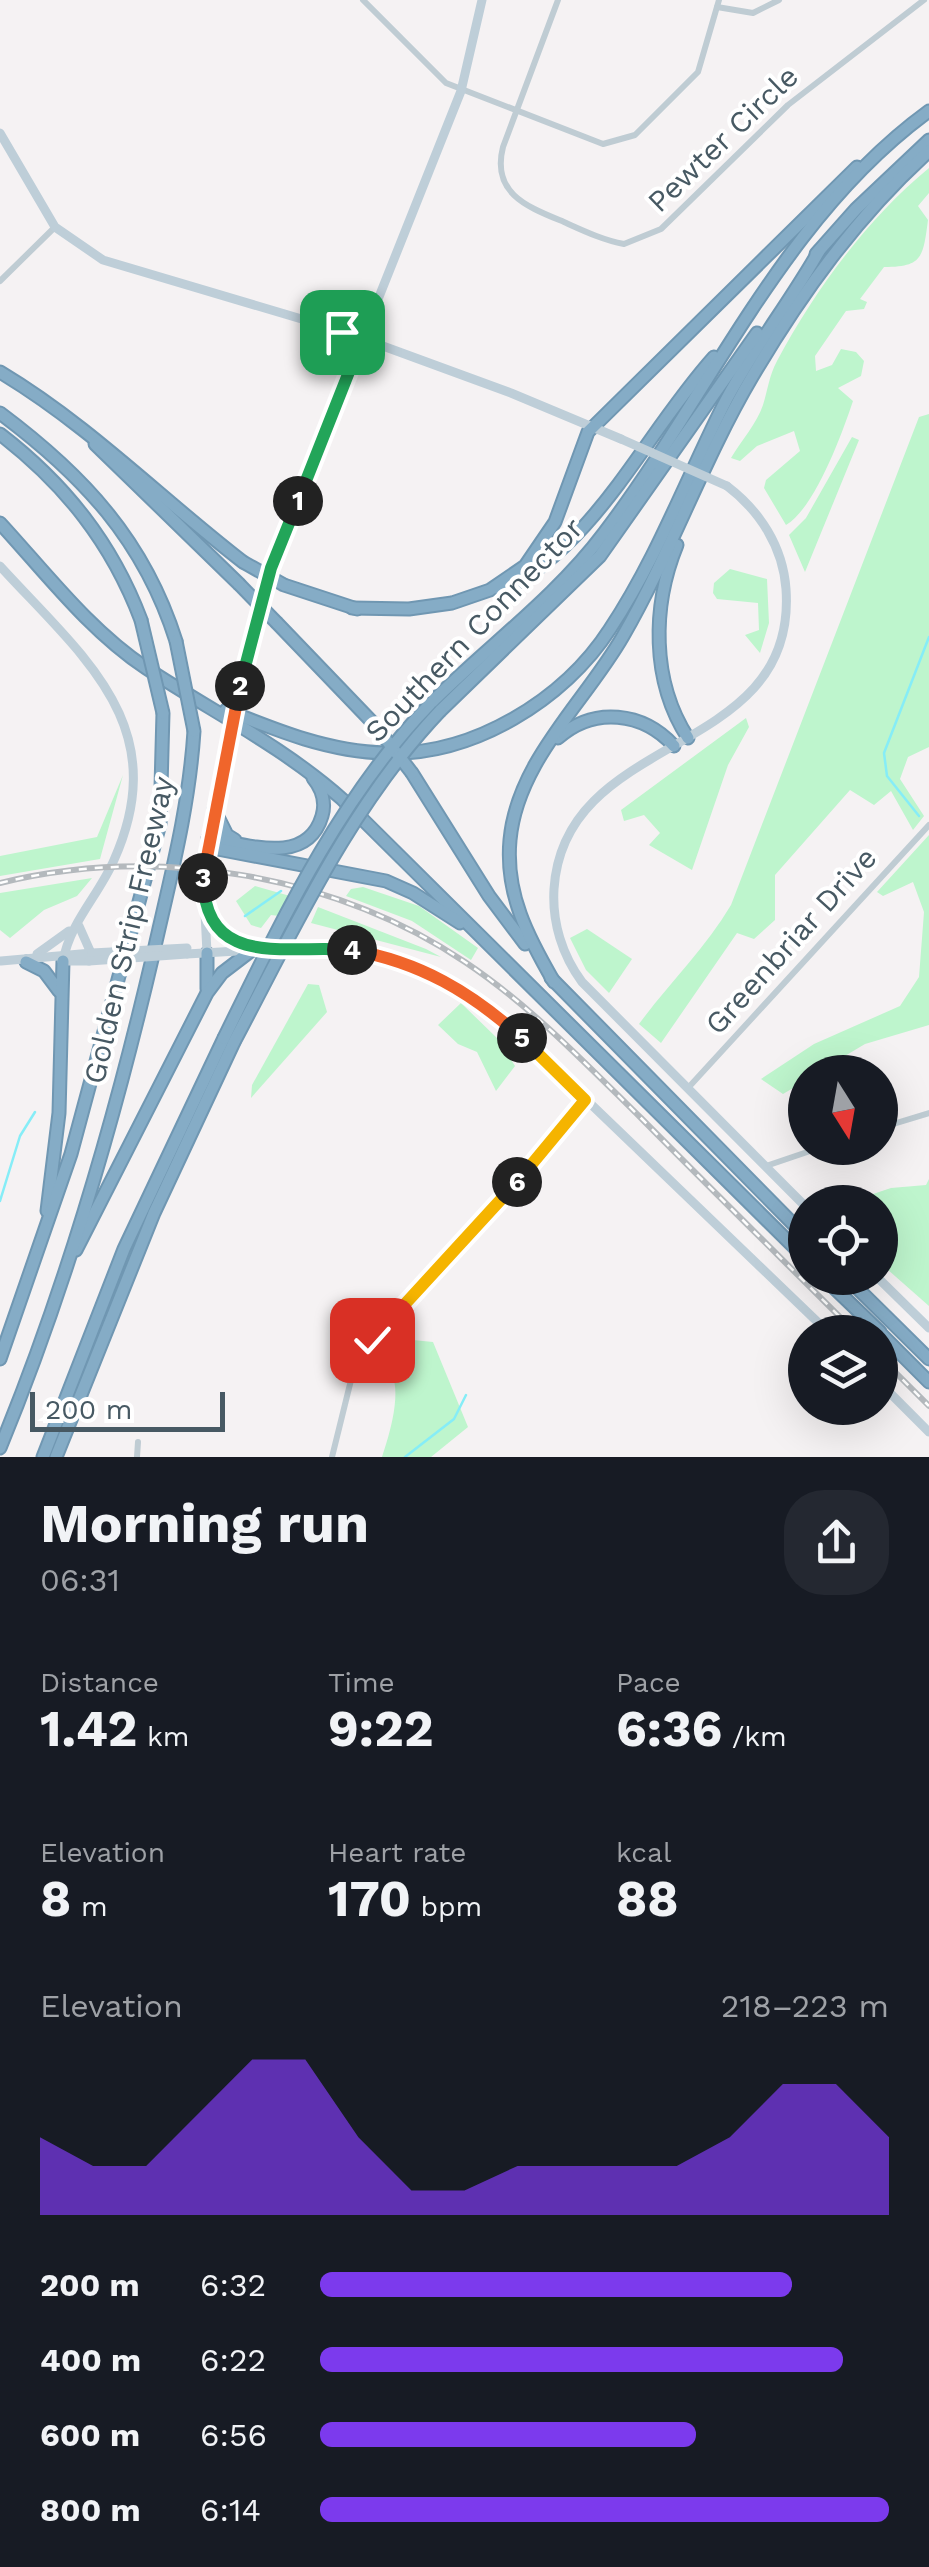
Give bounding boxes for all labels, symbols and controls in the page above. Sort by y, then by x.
street label: Pewter Circle [640,58,805,219]
pin [300,290,385,375]
icon: arrive [315,305,370,360]
pin: 1 [273,476,323,526]
text: 1 [292,484,304,517]
street label: Southern Connector [358,510,590,749]
pin: 2 [215,661,265,711]
text: 2 [232,669,248,702]
street label: Golden Strip Freeway [76,772,181,1087]
street label: Greenbriar Drive [698,840,884,1041]
pin: 3 [178,853,228,903]
text: 3 [195,861,211,894]
pin: 4 [327,925,377,975]
text: 4 [343,933,361,966]
pin: 5 [497,1013,547,1063]
text: 5 [514,1021,530,1054]
north arrow [788,1055,898,1165]
map controls [788,1055,898,1425]
pin: 6 [492,1157,542,1207]
text: 6 [508,1165,526,1198]
button: locate [788,1185,898,1295]
pin [330,1298,415,1383]
icon: check [345,1313,400,1368]
button: layers [788,1315,898,1425]
scale bar [30,1387,225,1432]
text: 200 m [45,1393,132,1426]
button: share [784,1490,889,1595]
text: Morning run [40,1491,369,1555]
text: 06:31 [40,1561,120,1599]
text: Distance [40,1666,159,1699]
text: Time [328,1666,395,1699]
text: Pace [616,1666,681,1699]
text: 1.42 [40,1699,137,1758]
text: 9:22 [328,1699,434,1758]
text: 6:36 [616,1699,722,1758]
text: km [137,1720,189,1753]
text: /km [722,1720,787,1753]
text: Elevation [40,1836,165,1869]
text: Heart rate [328,1836,466,1869]
text: kcal [616,1836,671,1869]
text: 8 [40,1869,71,1928]
text: 170 [328,1869,411,1928]
text: 88 [616,1869,679,1928]
text: m [71,1890,108,1923]
text: bpm [411,1890,482,1923]
text: Elevation [40,1987,183,2025]
text: 218–223 m [721,1987,889,2025]
text: 200 m [40,2266,140,2304]
text: 6:32 [200,2266,266,2304]
text: 400 m [40,2341,141,2379]
text: 6:22 [200,2341,266,2379]
text: 600 m [40,2416,140,2454]
text: 6:56 [200,2416,267,2454]
text: 800 m [40,2491,141,2529]
text: 6:14 [200,2491,261,2529]

